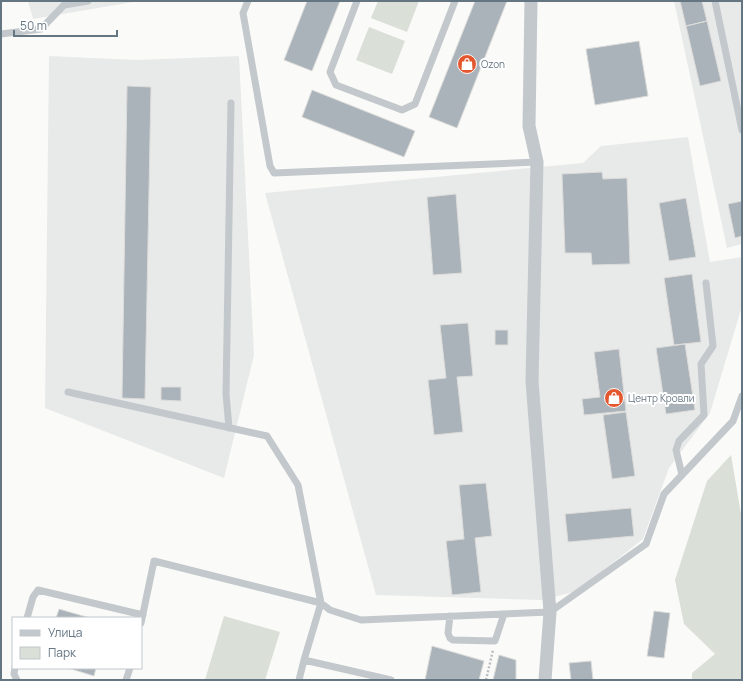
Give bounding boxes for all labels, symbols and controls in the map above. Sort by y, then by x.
scale bar [14,12,117,38]
text: 50 m [20,17,47,34]
shop icon: Ozon [456,53,478,75]
place label: Ozon [481,57,505,71]
shop icon: Центр Кровли [603,387,625,409]
place label: Центр Кровли [628,391,694,405]
legend [12,617,142,669]
text: Улица [48,624,82,641]
text: Парк [48,644,77,661]

